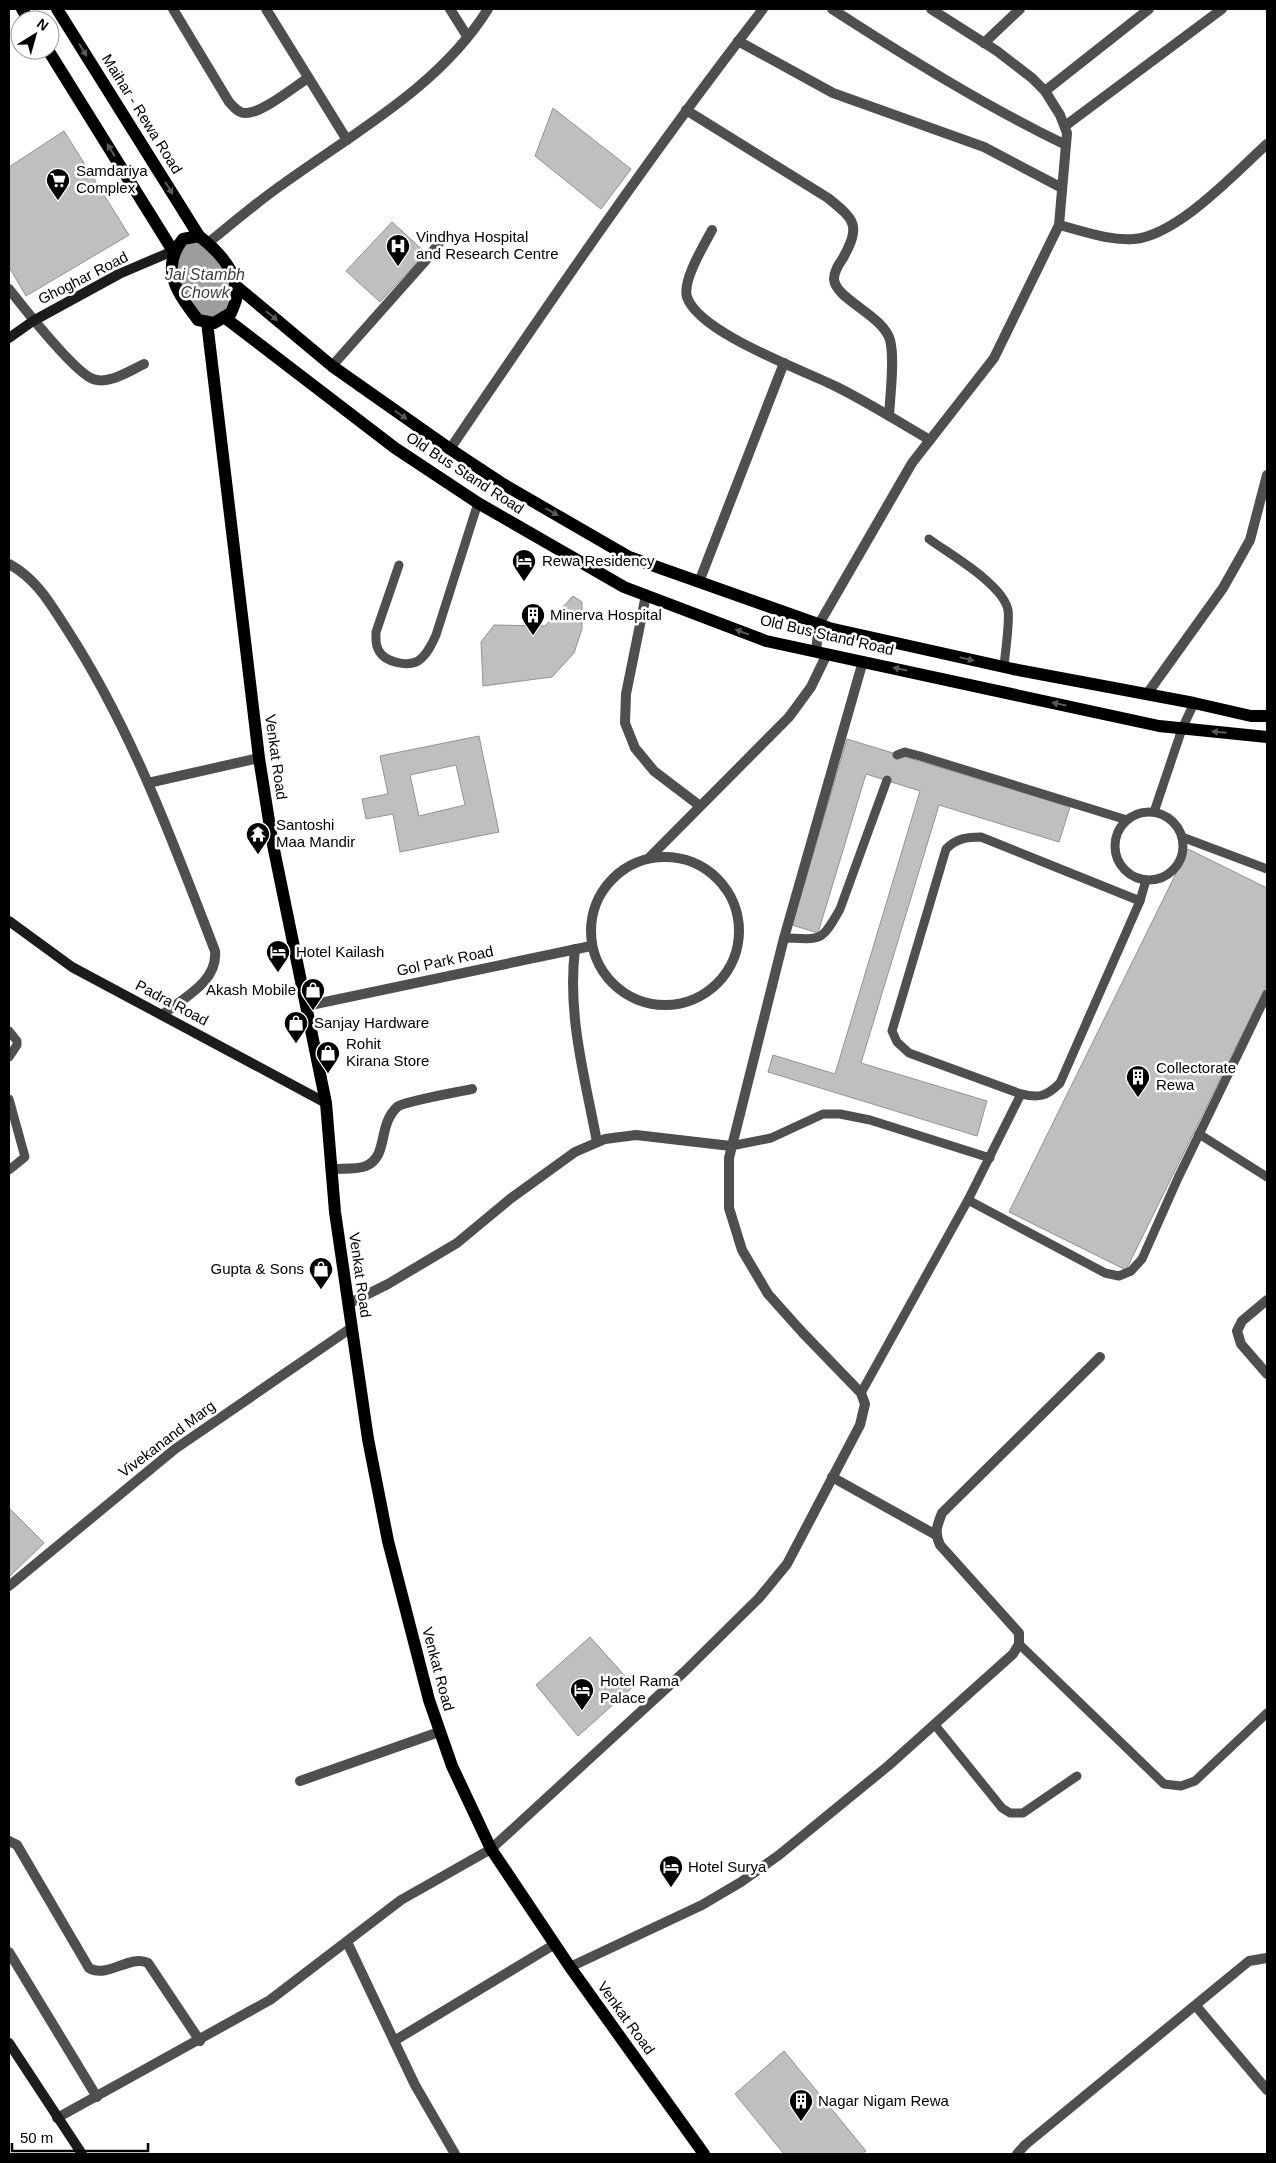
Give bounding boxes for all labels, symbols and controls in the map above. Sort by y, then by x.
north arrow [10,10,60,60]
text: N [34,15,52,34]
one-way arrow [78,43,87,57]
street label: Maihar - Rewa Road [99,51,186,177]
one-way arrow [106,143,116,156]
place label: Samdariya Complex [76,162,148,196]
supermarket icon: Samdariya Complex [45,167,71,201]
one-way arrow [165,181,174,194]
place label: Vindhya Hospital and Research Centre [416,228,559,262]
hospital icon: Vindhya Hospital and Research Centre [385,233,411,267]
street label: Ghoghar Road [35,248,130,307]
water label: Jai Stambh Chowk [164,266,245,301]
one-way arrow [265,311,278,322]
one-way arrow [394,410,408,420]
street label: Old Bus Stand Road [403,428,527,517]
one-way arrow [546,508,559,517]
hotel icon: Rewa Residency [511,548,537,582]
place label: Rewa Residency [542,552,655,569]
building icon: Minerva Hospital [520,602,546,636]
place label: Minerva Hospital [550,606,662,623]
street label: Old Bus Stand Road [759,611,896,658]
one-way arrow [735,628,750,635]
one-way arrow [960,655,975,663]
one-way arrow [893,665,908,673]
one-way arrow [1051,700,1067,708]
street label: Venkat Road [262,713,291,801]
one-way arrow [1210,728,1226,736]
place label: Santoshi Maa Mandir [276,816,355,850]
temple icon: Santoshi Maa Mandir [245,821,271,855]
hotel icon: Hotel Kailash [265,939,291,973]
street label: Gol Park Road [395,942,495,979]
place label: Hotel Kailash [296,943,384,960]
street label: Padra Road [133,976,212,1029]
shop icon: Akash Mobile [300,977,326,1011]
place label: Akash Mobile [206,981,296,998]
shop icon: Sanjay Hardware [283,1010,309,1044]
place label: Sanjay Hardware [314,1014,429,1031]
place label: Rohit Kirana Store [346,1035,429,1069]
shop icon: Rohit Kirana Store [315,1040,341,1074]
place label: Collectorate Rewa [1156,1059,1236,1093]
building icon: Collectorate Rewa [1125,1064,1151,1098]
street label: Venkat Road [346,1231,375,1319]
shop icon: Gupta & Sons [308,1256,334,1290]
place label: Gupta & Sons [211,1260,304,1277]
street label: Vivekanand Marg [115,1397,218,1480]
street label: Venkat Road [419,1625,458,1713]
place label: Hotel Rama Palace [600,1672,680,1706]
hotel icon: Hotel Rama Palace [569,1677,595,1711]
hotel icon: Hotel Surya [658,1854,684,1888]
place label: Hotel Surya [688,1858,767,1875]
street label: Venkat Road [594,1978,659,2057]
building icon: Nagar Nigam Rewa [788,2088,814,2122]
place label: Nagar Nigam Rewa [818,2092,950,2109]
scale bar [12,2120,149,2152]
text: 50 m [20,2129,53,2146]

